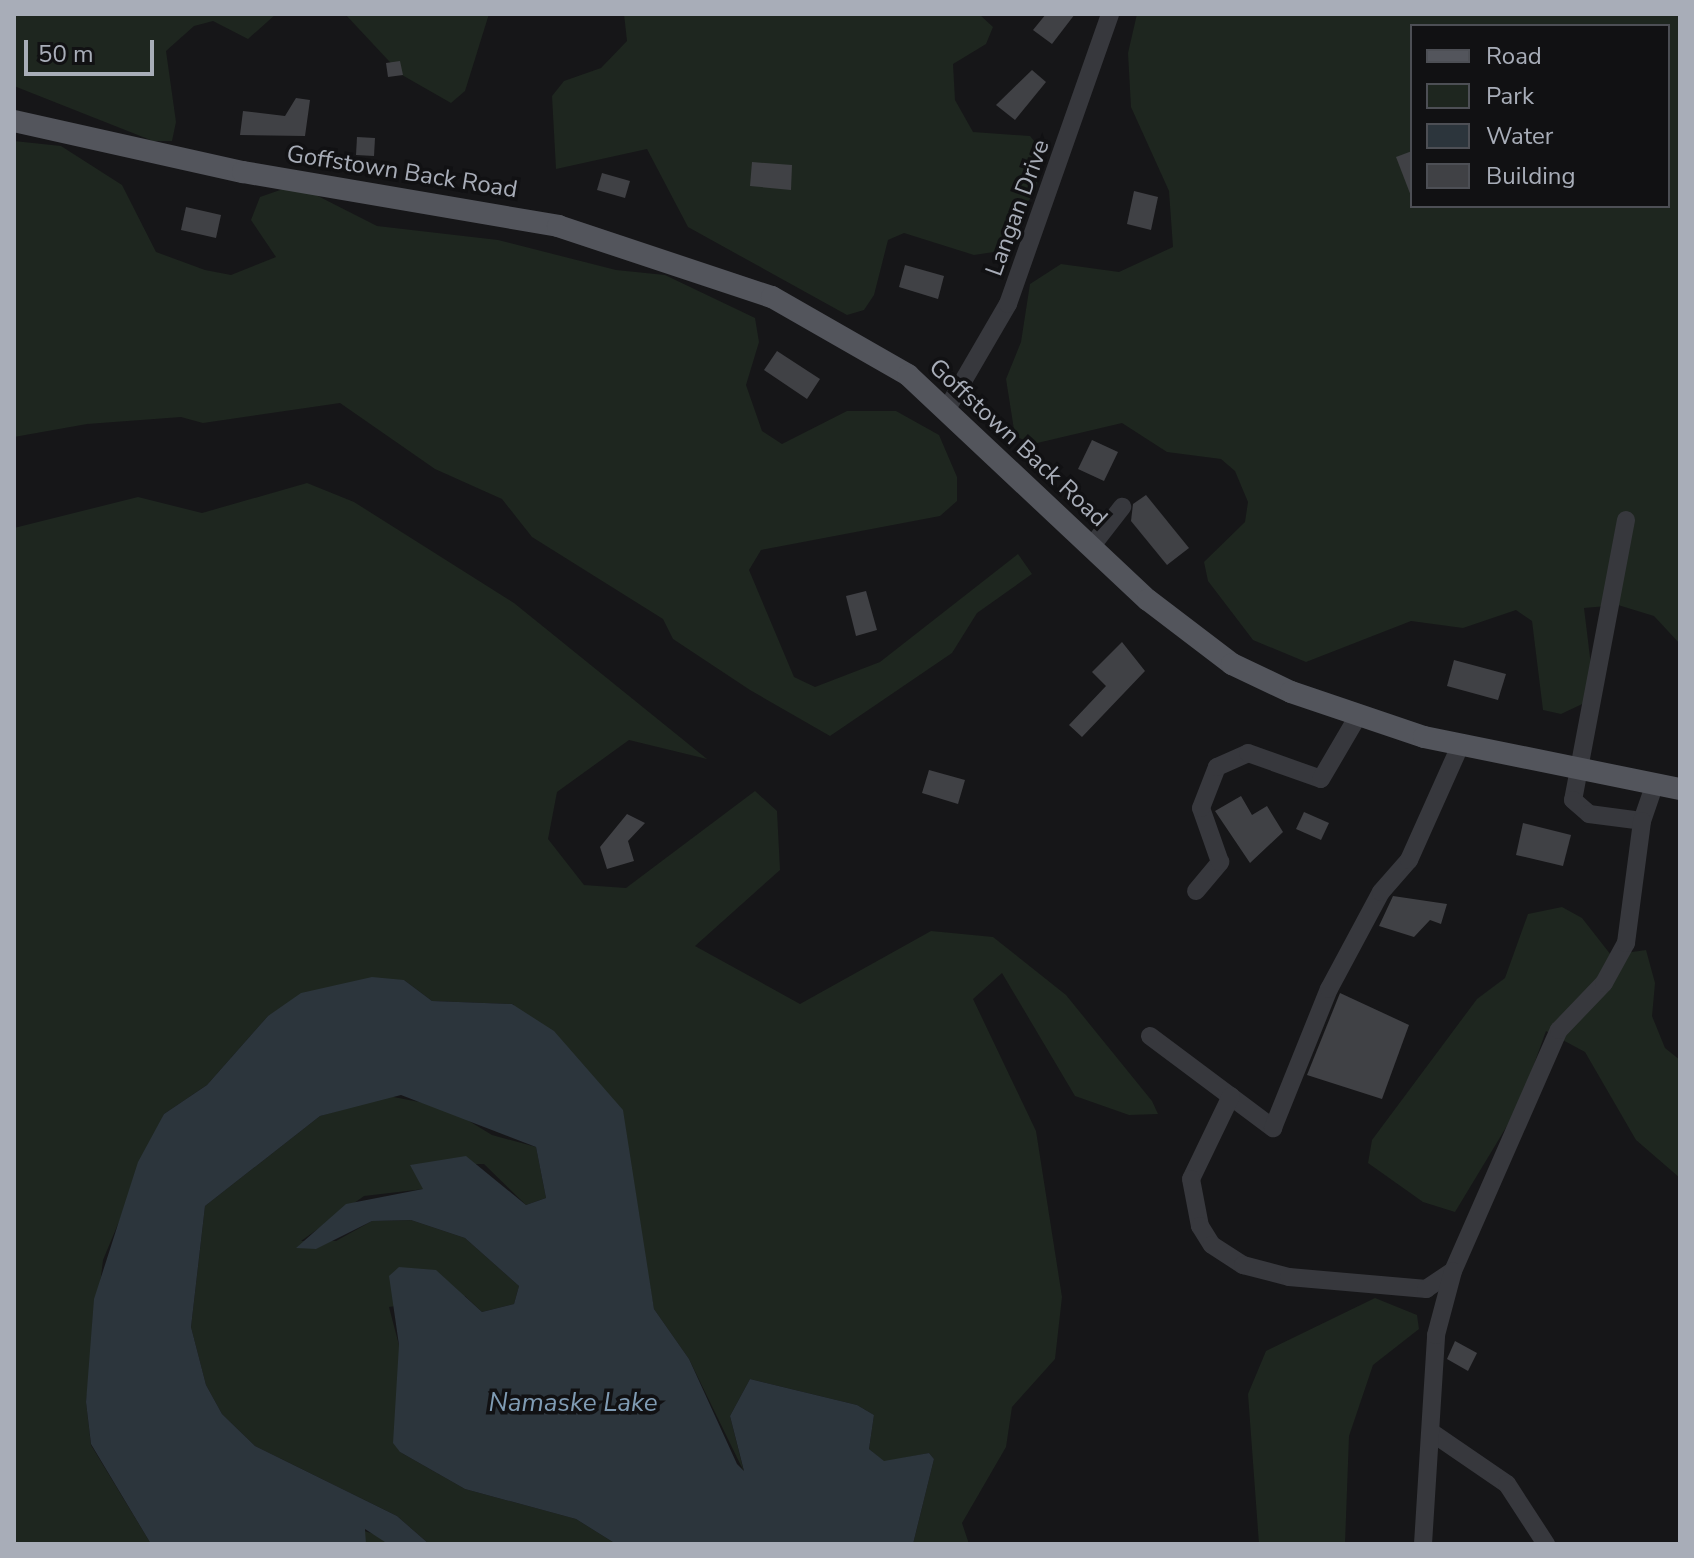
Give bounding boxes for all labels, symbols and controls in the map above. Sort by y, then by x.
scale bar [28,24,158,74]
legend [1410,24,1670,208]
text: 50 m [38,38,94,70]
text: Road [1486,40,1542,72]
text: Park [1486,80,1534,112]
text: Water [1486,120,1553,152]
street label: Langan Drive [980,136,1056,280]
street label: Goffstown Back Road [285,140,519,204]
text: Building [1486,160,1576,192]
street label: Goffstown Back Road [923,353,1113,533]
water label: Namaske Lake [488,1387,658,1419]

